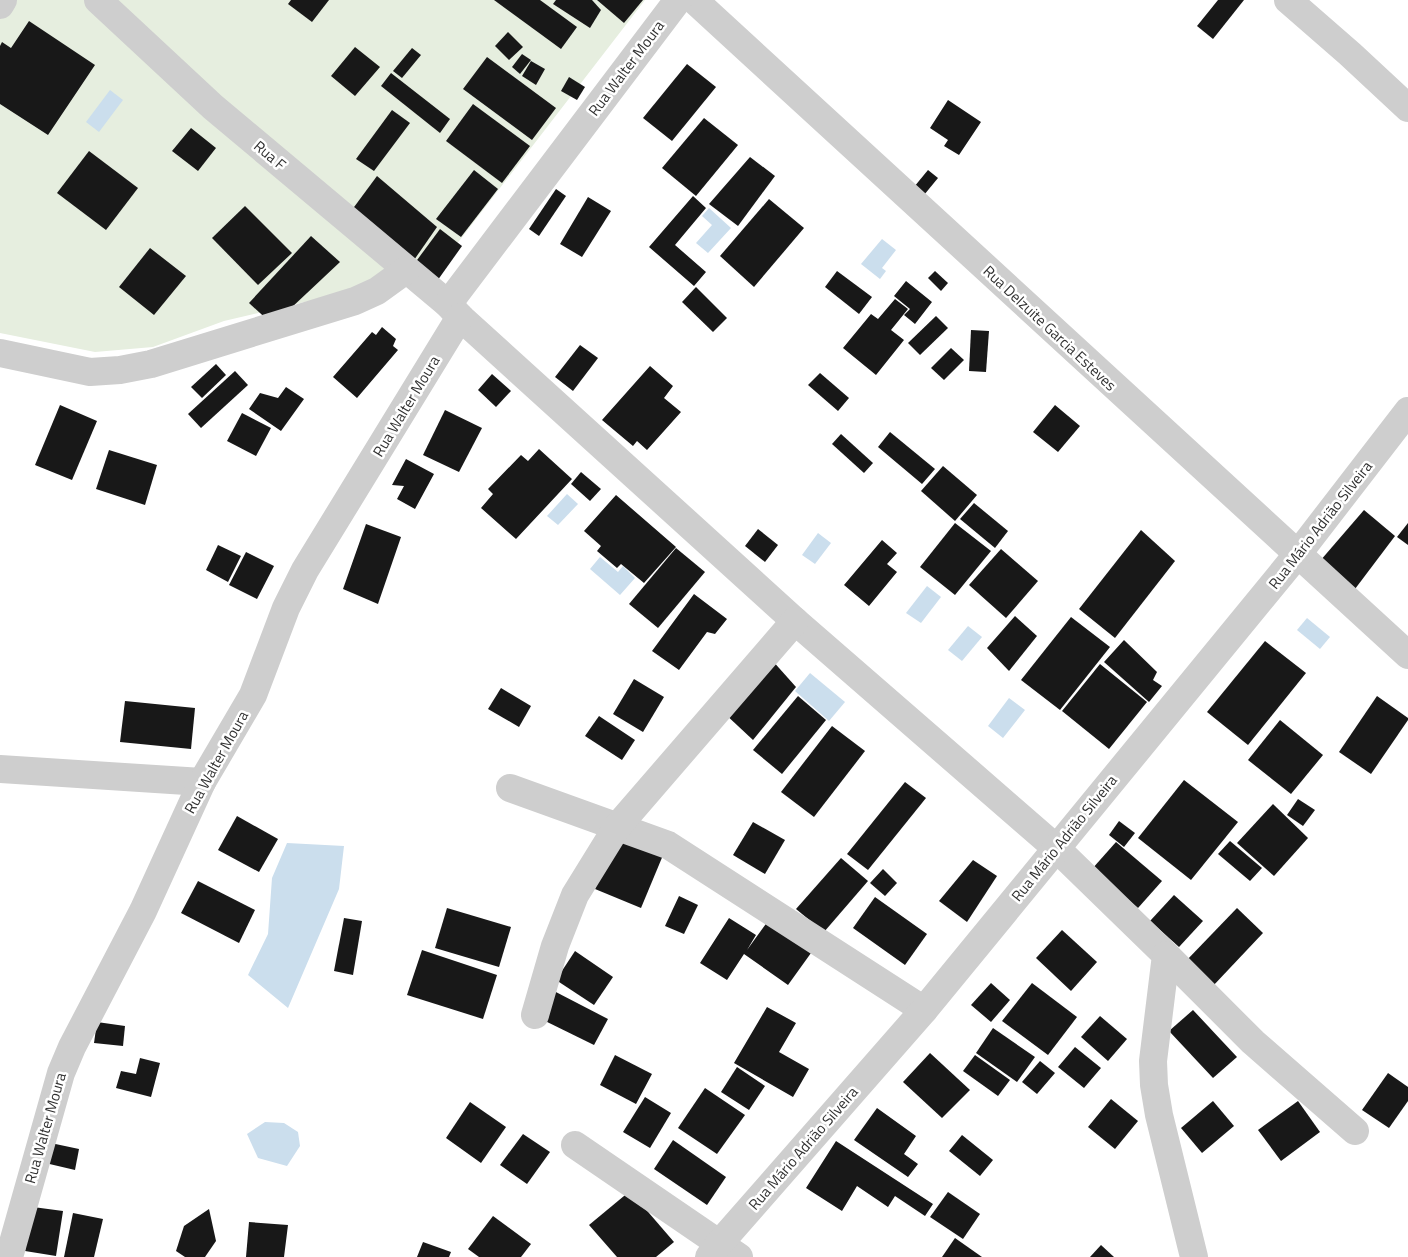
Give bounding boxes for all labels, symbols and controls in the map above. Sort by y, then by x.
street label: Rua Walter Moura [582,15,670,121]
street label: Rua F [249,135,291,175]
street label: Rua Delzuite Garcia Esteves [978,260,1122,396]
street label: Rua Walter Moura [367,351,446,461]
street label: Rua Mário Adrião Silveira [1263,456,1378,594]
street label: Rua Walter Moura [178,706,254,818]
street label: Rua Mário Adrião Silveira [1006,769,1123,906]
street label: Rua Walter Moura [18,1069,72,1186]
street label: Rua Mário Adrião Silveira [743,1081,864,1215]

